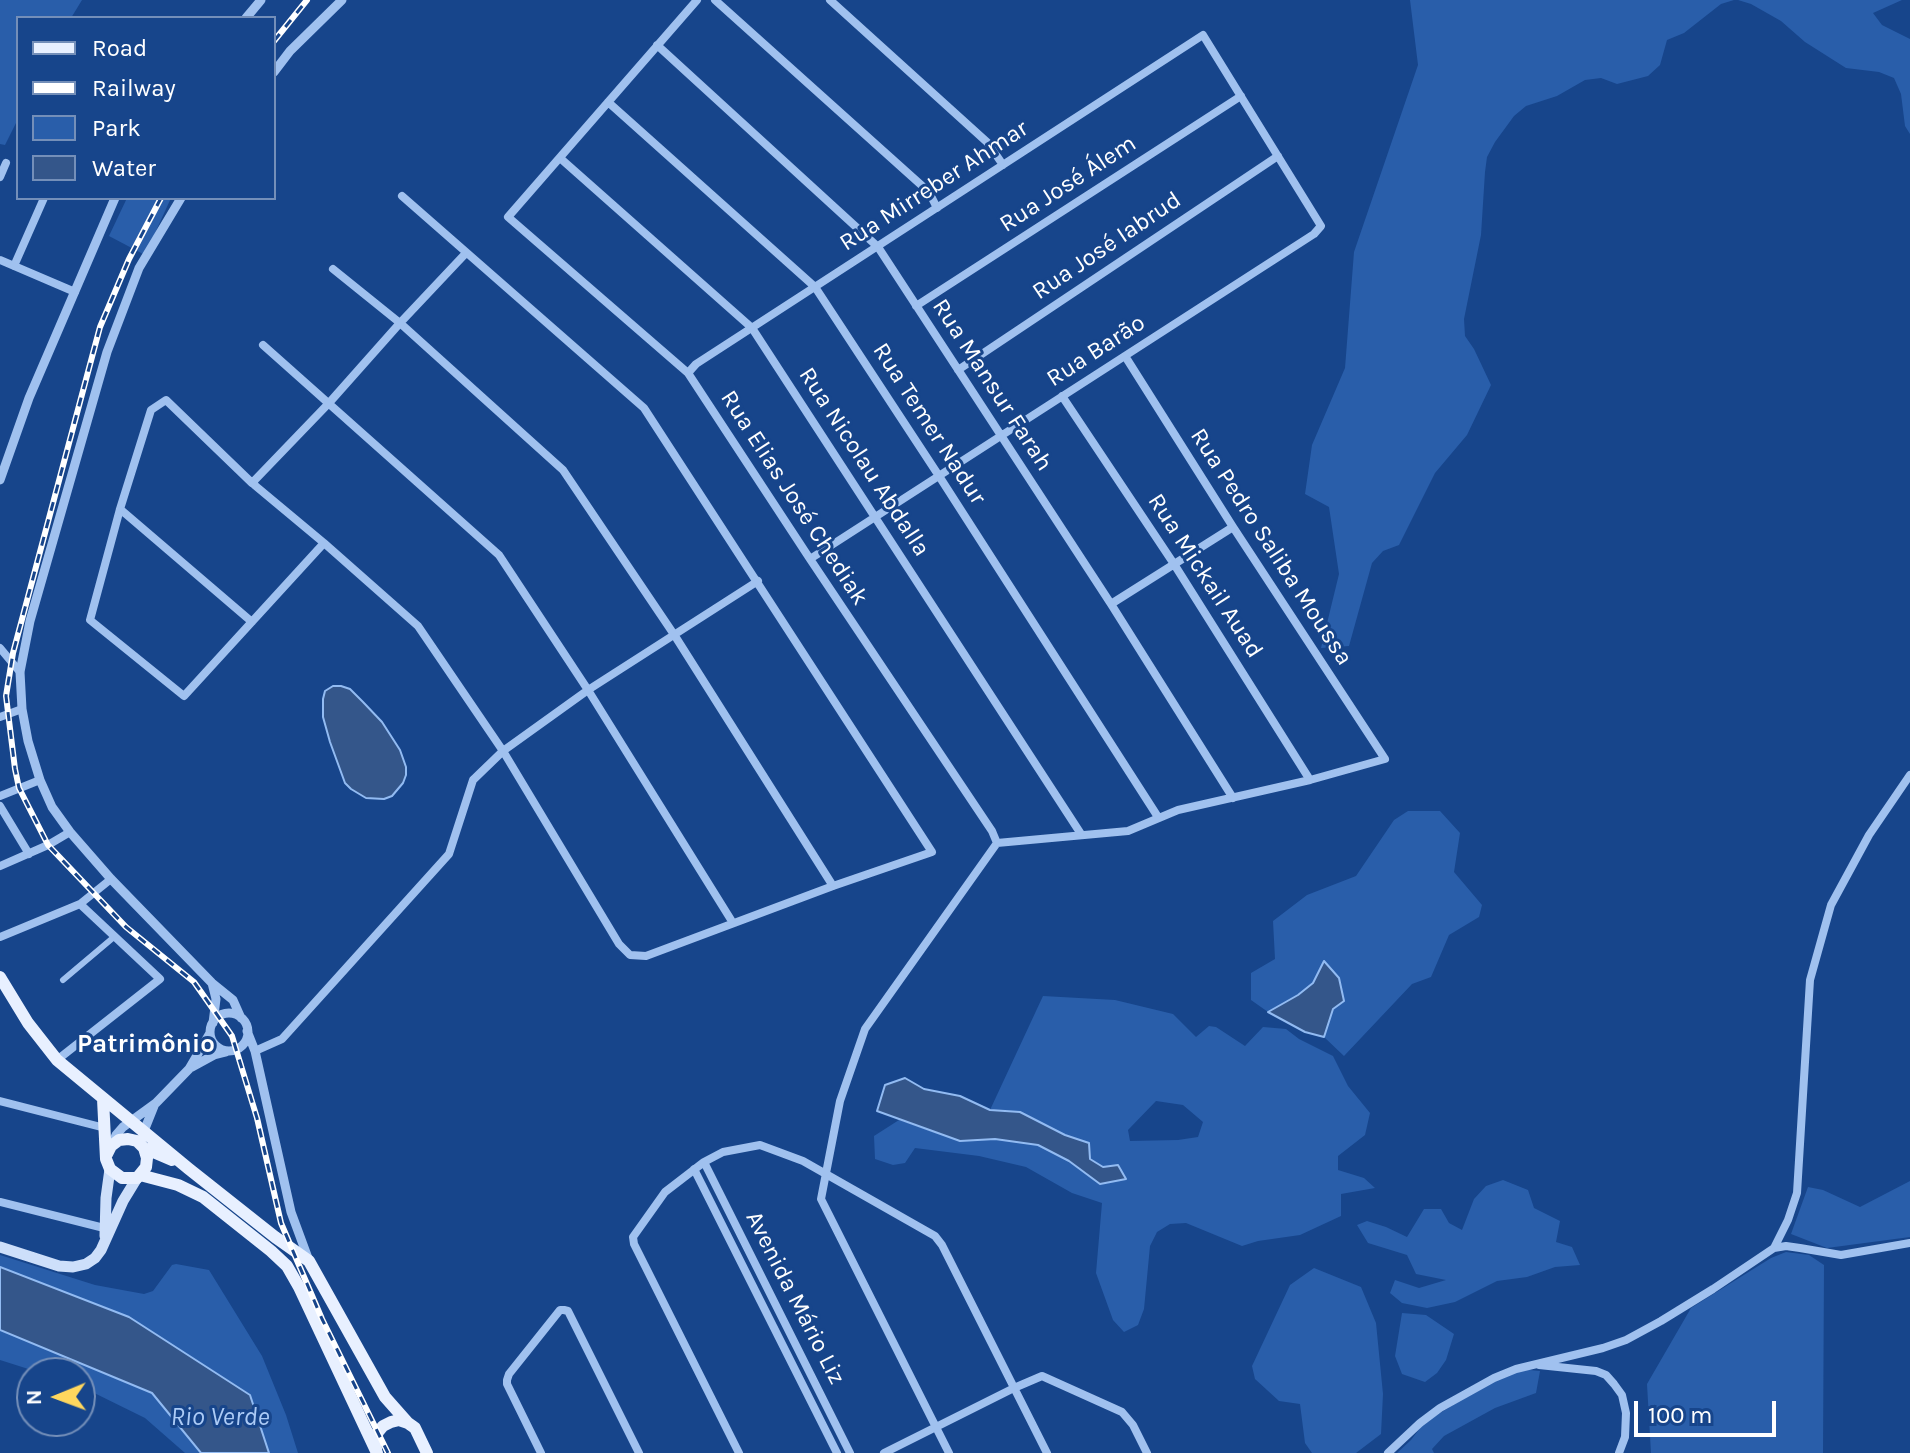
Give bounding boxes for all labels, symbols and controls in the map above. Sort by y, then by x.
legend [16,16,276,200]
text: Road [92,34,147,62]
text: Railway [92,74,176,102]
text: Park [92,114,141,142]
street label: Rua Mirreber Ahmar [834,114,1034,258]
street label: Rua José Álem [994,129,1142,239]
text: Water [92,154,156,182]
street label: Rua José Iabrud [1027,186,1187,306]
street label: Rua Mansur Farah [926,294,1058,476]
street label: Rua Barão [1041,309,1151,393]
street label: Rua Temer Nadur [866,338,992,510]
street label: Rua Nicolau Abdalla [792,362,936,562]
street label: Rua Elias José Chediak [714,385,874,611]
street label: Rua Pedro Saliba Moussa [1184,423,1358,671]
street label: Rua Mickail Auad [1141,488,1269,664]
district label: Patrimônio [77,1029,215,1061]
street label: Avenida Mário Liz [739,1207,851,1389]
north arrow [16,1357,96,1437]
scale bar [1638,1385,1780,1435]
text: N [21,1389,47,1406]
text: 100 m [1648,1401,1713,1429]
water label: Rio Verde [171,1402,269,1434]

